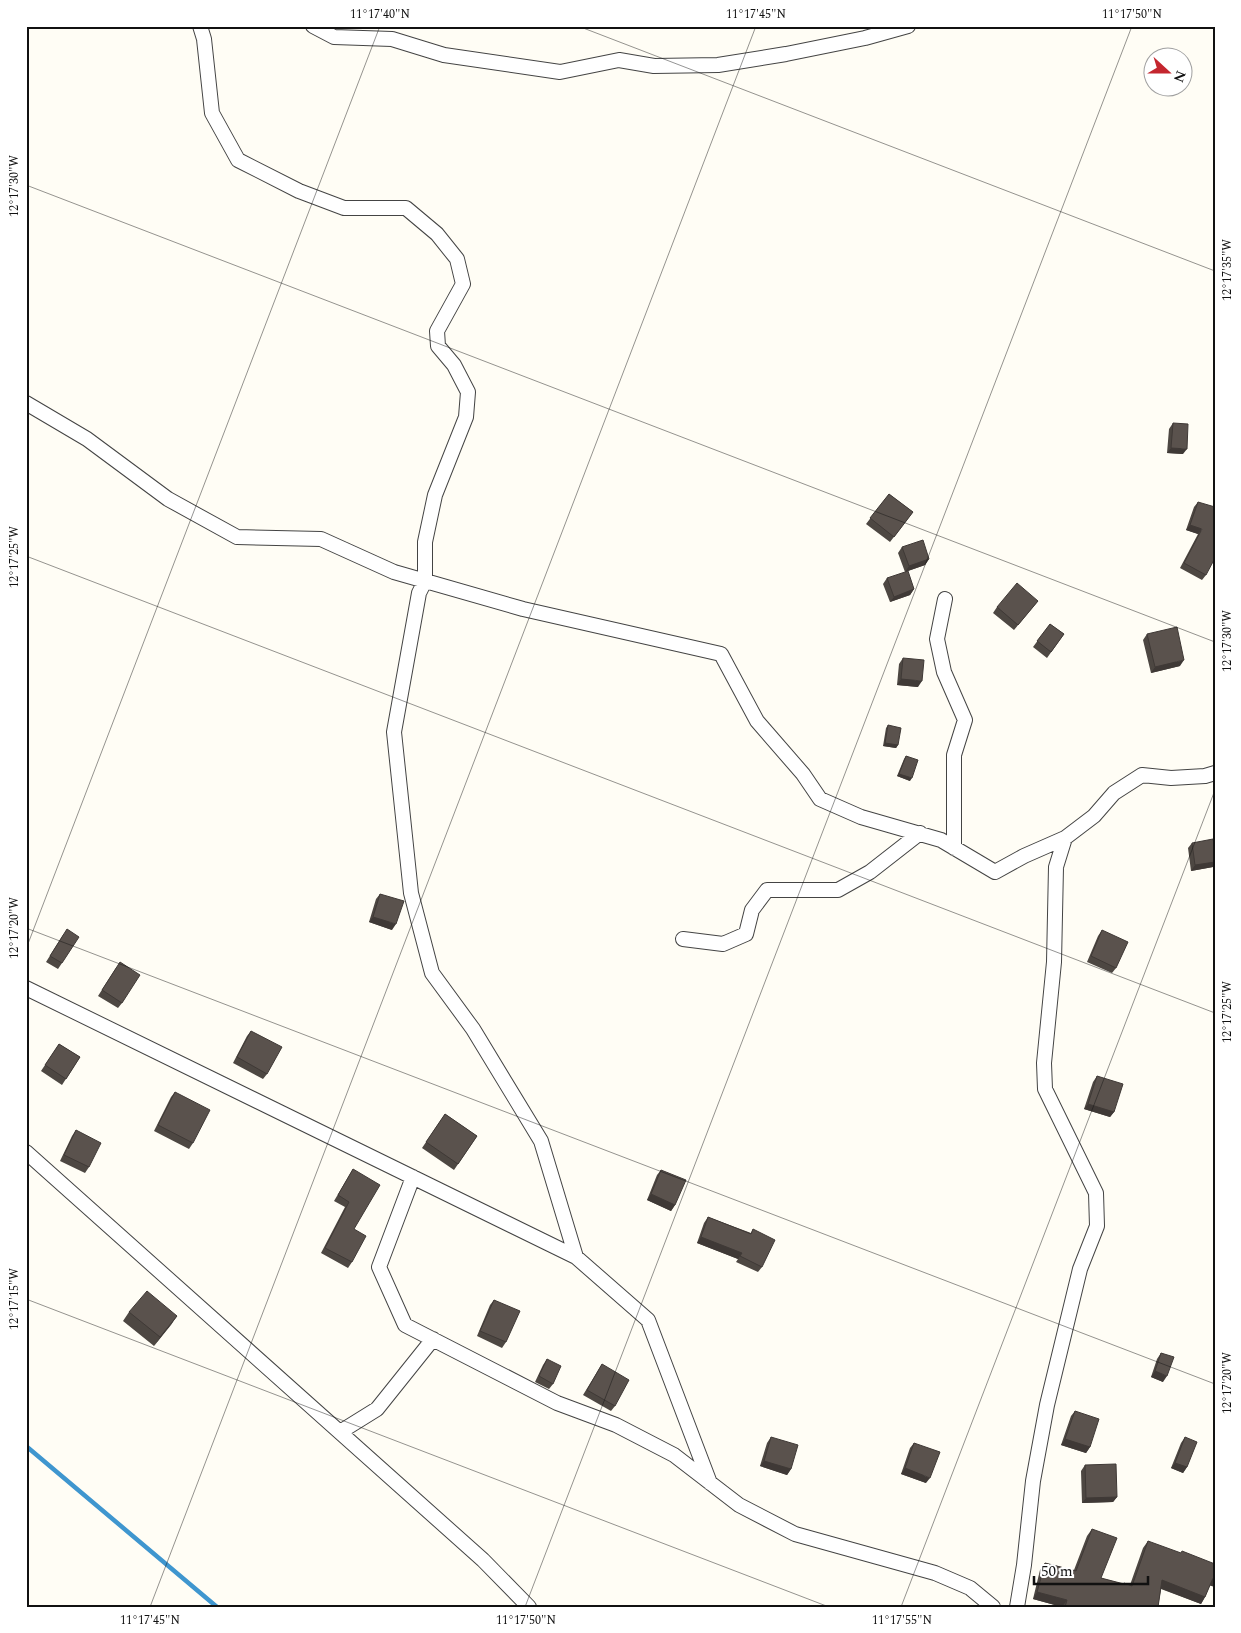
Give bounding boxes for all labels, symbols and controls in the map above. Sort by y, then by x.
text: 11°17'40"N [350,5,410,24]
text: 11°17'45"N [726,5,786,24]
text: 11°17'50"N [1102,5,1162,24]
north arrow [1144,48,1194,98]
text: N [1168,67,1192,86]
text: 12°17'30"W [5,155,24,217]
text: 12°17'35"W [1218,239,1237,301]
text: 12°17'25"W [5,526,24,588]
text: 12°17'30"W [1218,610,1237,672]
text: 12°17'20"W [5,897,24,959]
text: 12°17'25"W [1218,981,1237,1043]
text: 12°17'15"W [5,1268,24,1330]
text: 12°17'20"W [1218,1352,1237,1414]
scale bar [1034,1553,1147,1585]
text: 50 m [1041,1560,1073,1583]
text: 11°17'45"N [120,1611,180,1630]
text: 11°17'50"N [496,1611,556,1630]
text: 11°17'55"N [872,1611,932,1630]

